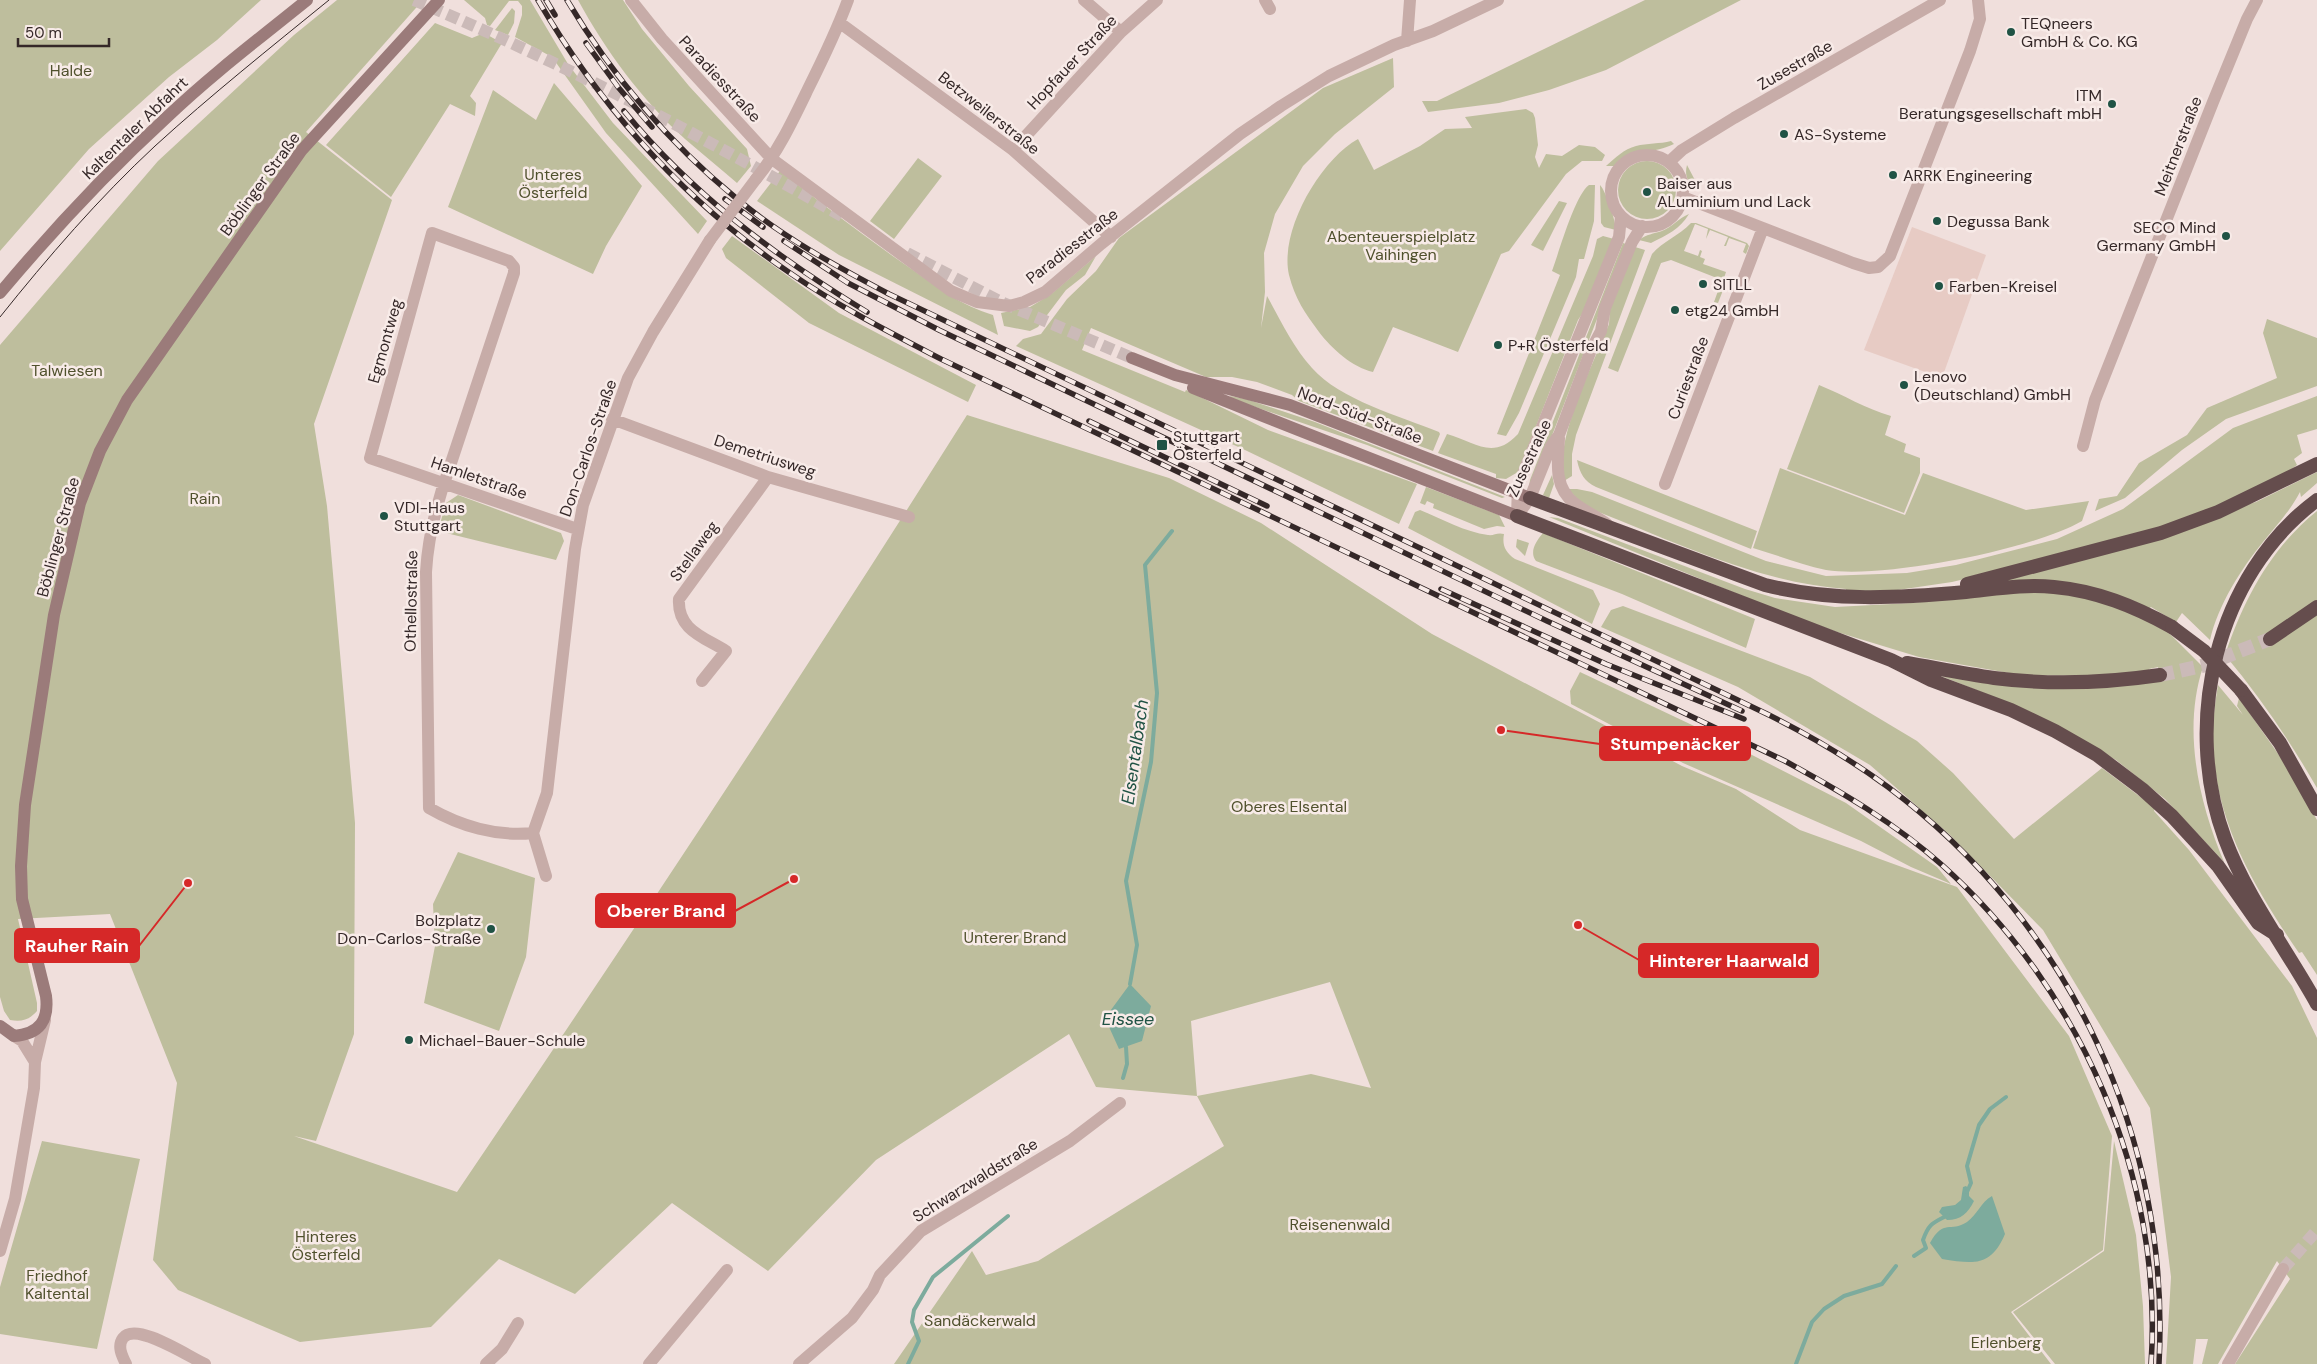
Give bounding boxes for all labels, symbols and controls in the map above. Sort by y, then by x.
street label: Hopfauer Straße [1023,10,1121,114]
place label: TEQneers GmbH & Co. KG [2021,13,2138,52]
scale bar [18,15,109,47]
text: 50 m [25,23,62,43]
marker: TEQneers GmbH & Co. KG [2005,26,2017,38]
street label: Paradiesstraße [674,31,766,127]
street label: Zusestraße [1754,35,1836,95]
park label: Halde [50,60,92,81]
street label: Betzweilerstraße [934,67,1044,159]
street label: Kaltentaler Abfahrt [78,72,192,184]
place label: ITM Beratungsgesellschaft mbH [1899,85,2102,124]
street label: Meitnerstraße [2149,93,2207,199]
marker: ITM Beratungsgesellschaft mbH [2106,98,2118,110]
place label: AS-Systeme [1794,124,1886,145]
street label: Böblinger Straße [215,128,305,240]
marker: AS-Systeme [1778,128,1790,140]
park label: Unteres Österfeld [519,164,587,203]
place label: ARRK Engineering [1903,165,2033,186]
marker: ARRK Engineering [1887,169,1899,181]
place label: Baiser aus ALuminium und Lack [1657,173,1811,212]
marker: Baiser aus ALuminium und Lack [1641,186,1653,198]
street label: Paradiesstraße [1022,203,1122,289]
place label: Degussa Bank [1947,211,2050,232]
marker: Degussa Bank [1931,215,1943,227]
place label: SECO Mind Germany GmbH [2097,217,2216,256]
park label: Abenteuerspielplatz Vaihingen [1327,226,1475,265]
marker: SECO Mind Germany GmbH [2220,230,2232,242]
place label: SITLL [1713,274,1752,295]
place label: Farben-Kreisel [1949,276,2057,297]
marker: SITLL [1697,278,1709,290]
marker: Farben-Kreisel [1933,280,1945,292]
street label: Egmontweg [363,296,407,386]
place label: etg24 GmbH [1685,300,1779,321]
marker: etg24 GmbH [1669,304,1681,316]
street label: Curiestraße [1663,333,1713,423]
place label: P+R Österfeld [1508,335,1609,356]
marker: P+R Österfeld [1492,339,1504,351]
park label: Talwiesen [31,360,103,381]
place label: Lenovo (Deutschland) GmbH [1914,366,2071,405]
street label: Don-Carlos-Straße [555,377,621,519]
marker: Lenovo (Deutschland) GmbH [1898,379,1910,391]
street label: Nord-Süd-Straße [1295,382,1425,448]
street label: Zusestraße [1502,416,1556,500]
place label: Stuttgart Österfeld [1173,426,1242,465]
street label: Demetriusweg [711,430,819,482]
marker: Stuttgart Österfeld [1155,438,1169,452]
street label: Hamletstraße [428,452,530,504]
street label: Böblinger Straße [32,475,84,599]
park label: Rain [189,488,221,509]
place label: VDI-Haus Stuttgart [394,497,465,536]
marker: VDI-Haus Stuttgart [378,510,390,522]
street label: Stellaweg [665,516,723,585]
street label: Othellostraße [400,550,422,652]
water label: Elsentalbach [1116,698,1154,806]
callout: Stumpenäcker [1600,727,1750,760]
text: Stumpenäcker [1610,732,1740,756]
park label: Oberes Elsental [1231,796,1347,817]
callout: Oberer Brand [596,894,735,927]
text: Oberer Brand [607,899,725,923]
place label: Bolzplatz Don-Carlos-Straße [337,910,481,949]
marker: Bolzplatz Don-Carlos-Straße [485,923,497,935]
park label: Unterer Brand [963,927,1067,948]
callout: Rauher Rain [15,929,139,962]
text: Rauher Rain [25,934,129,958]
callout: Hinterer Haarwald [1639,944,1818,977]
text: Hinterer Haarwald [1649,949,1809,973]
water label: Eissee [1102,1007,1154,1031]
place label: Michael-Bauer-Schule [419,1030,585,1051]
marker: Michael-Bauer-Schule [403,1034,415,1046]
street label: Schwarzwaldstraße [908,1133,1042,1227]
park label: Reisenenwald [1290,1214,1390,1235]
park label: Hinteres Österfeld [292,1226,360,1265]
park label: Friedhof Kaltental [25,1265,89,1304]
park label: Sandäckerwald [924,1310,1036,1331]
park label: Erlenberg [1971,1332,2041,1353]

